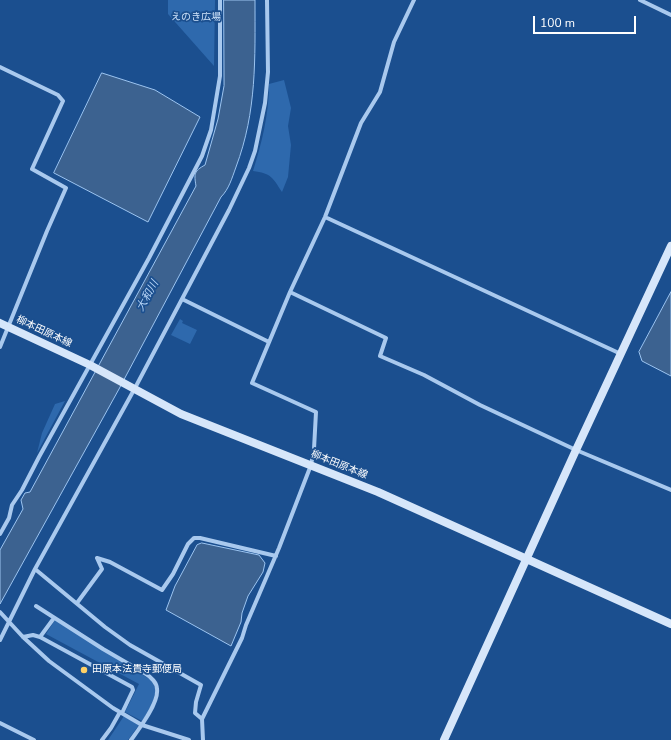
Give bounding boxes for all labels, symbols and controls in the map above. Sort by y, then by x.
scale bar [535,8,638,34]
park label: えのき広場 [171,12,221,24]
text: 100 m [540,15,575,31]
water label: 大和川 [134,278,162,314]
street label: 柳本田原本線 [14,314,74,350]
street label: 柳本田原本線 [309,448,369,482]
place label: 田原本法貴寺郵便局 [92,664,182,676]
marker: 田原本法貴寺郵便局 [79,665,89,675]

